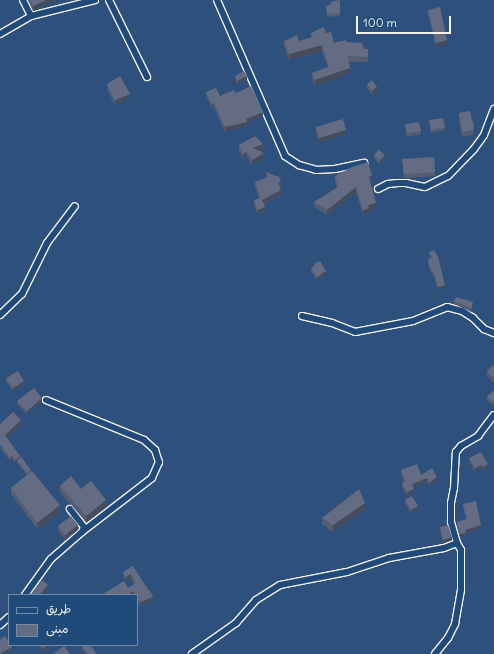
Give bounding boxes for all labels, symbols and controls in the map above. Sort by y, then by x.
scale bar [358,8,453,34]
text: 100 m [363,15,397,30]
legend [8,594,138,646]
text: طريق [46,601,71,616]
text: مبنى [46,621,69,636]

